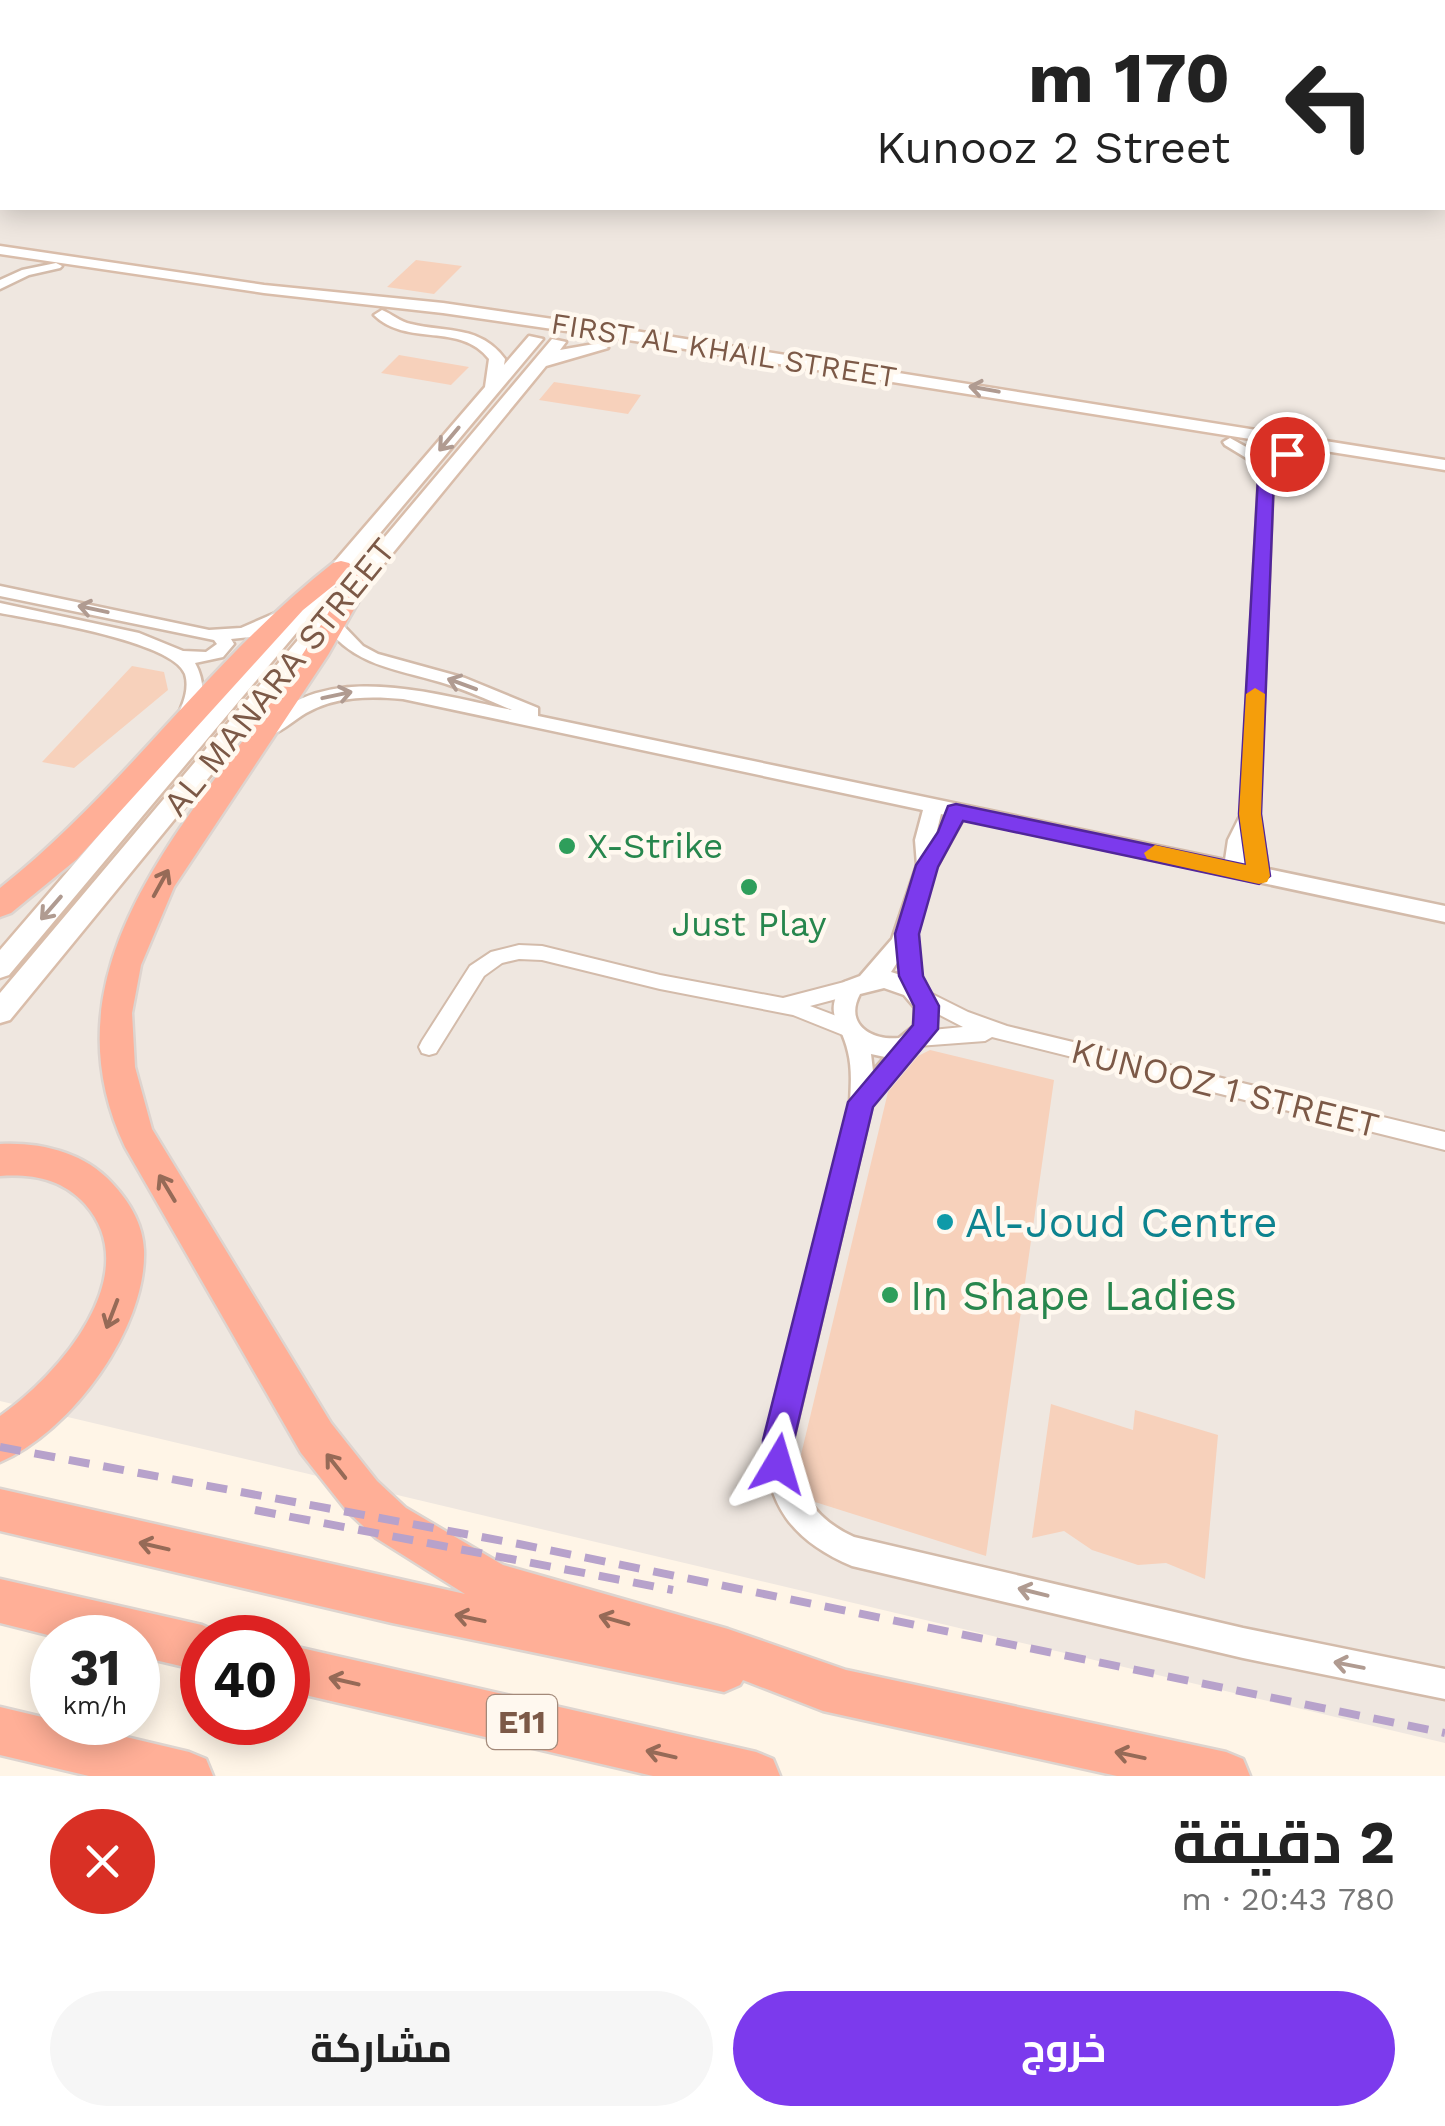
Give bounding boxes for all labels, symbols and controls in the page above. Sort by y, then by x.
text: 170 m [1028,37,1230,119]
icon: left [1265,40,1395,170]
text: Kunooz 2 Street [876,121,1230,174]
street label: FIRST AL KHAIL STREET [549,305,899,395]
one-way arrow [969,379,1001,398]
pin [1245,412,1330,497]
one-way arrow [439,426,461,452]
icon: arrive [1260,427,1315,482]
street label: AL MANARA STREET [154,530,404,824]
one-way arrow [78,599,110,618]
one-way arrow [448,674,479,692]
one-way arrow [320,684,352,703]
place label: X-Strike [587,825,723,867]
marker: X-Strike [556,835,578,857]
one-way arrow [152,869,172,899]
marker: Just Play [738,876,760,898]
one-way arrow [40,895,62,921]
place label: Just Play [671,903,827,945]
street label: KUNOOZ 1 STREET [1067,1029,1383,1147]
one-way arrow [157,1175,177,1203]
place label: Al-Joud Centre [965,1198,1277,1247]
marker: Al-Joud Centre [934,1211,956,1233]
place label: In Shape Ladies [910,1271,1237,1320]
marker: In Shape Ladies [879,1284,901,1306]
one-way arrow [101,1298,119,1328]
position arrow [726,1412,830,1516]
one-way arrow [326,1453,348,1479]
one-way arrow [138,1536,170,1554]
one-way arrow [1018,1582,1050,1600]
one-way arrow [455,1607,487,1626]
one-way arrow [599,1610,630,1628]
speed limit sign: 40 [180,1615,310,1745]
text: 31 [69,1638,121,1697]
one-way arrow [1334,1654,1366,1673]
one-way arrow [329,1671,361,1689]
text: km/h [63,1691,127,1720]
road number: E11 [487,1695,557,1749]
one-way arrow [645,1744,677,1762]
one-way arrow [1115,1745,1147,1763]
text: 2 دقيقة [1172,1807,1395,1878]
button: close [50,1809,155,1914]
text: 780 m · 20:43 [1181,1880,1395,1918]
button: مشاركة [50,1991,713,2106]
button: خروج [733,1991,1395,2106]

